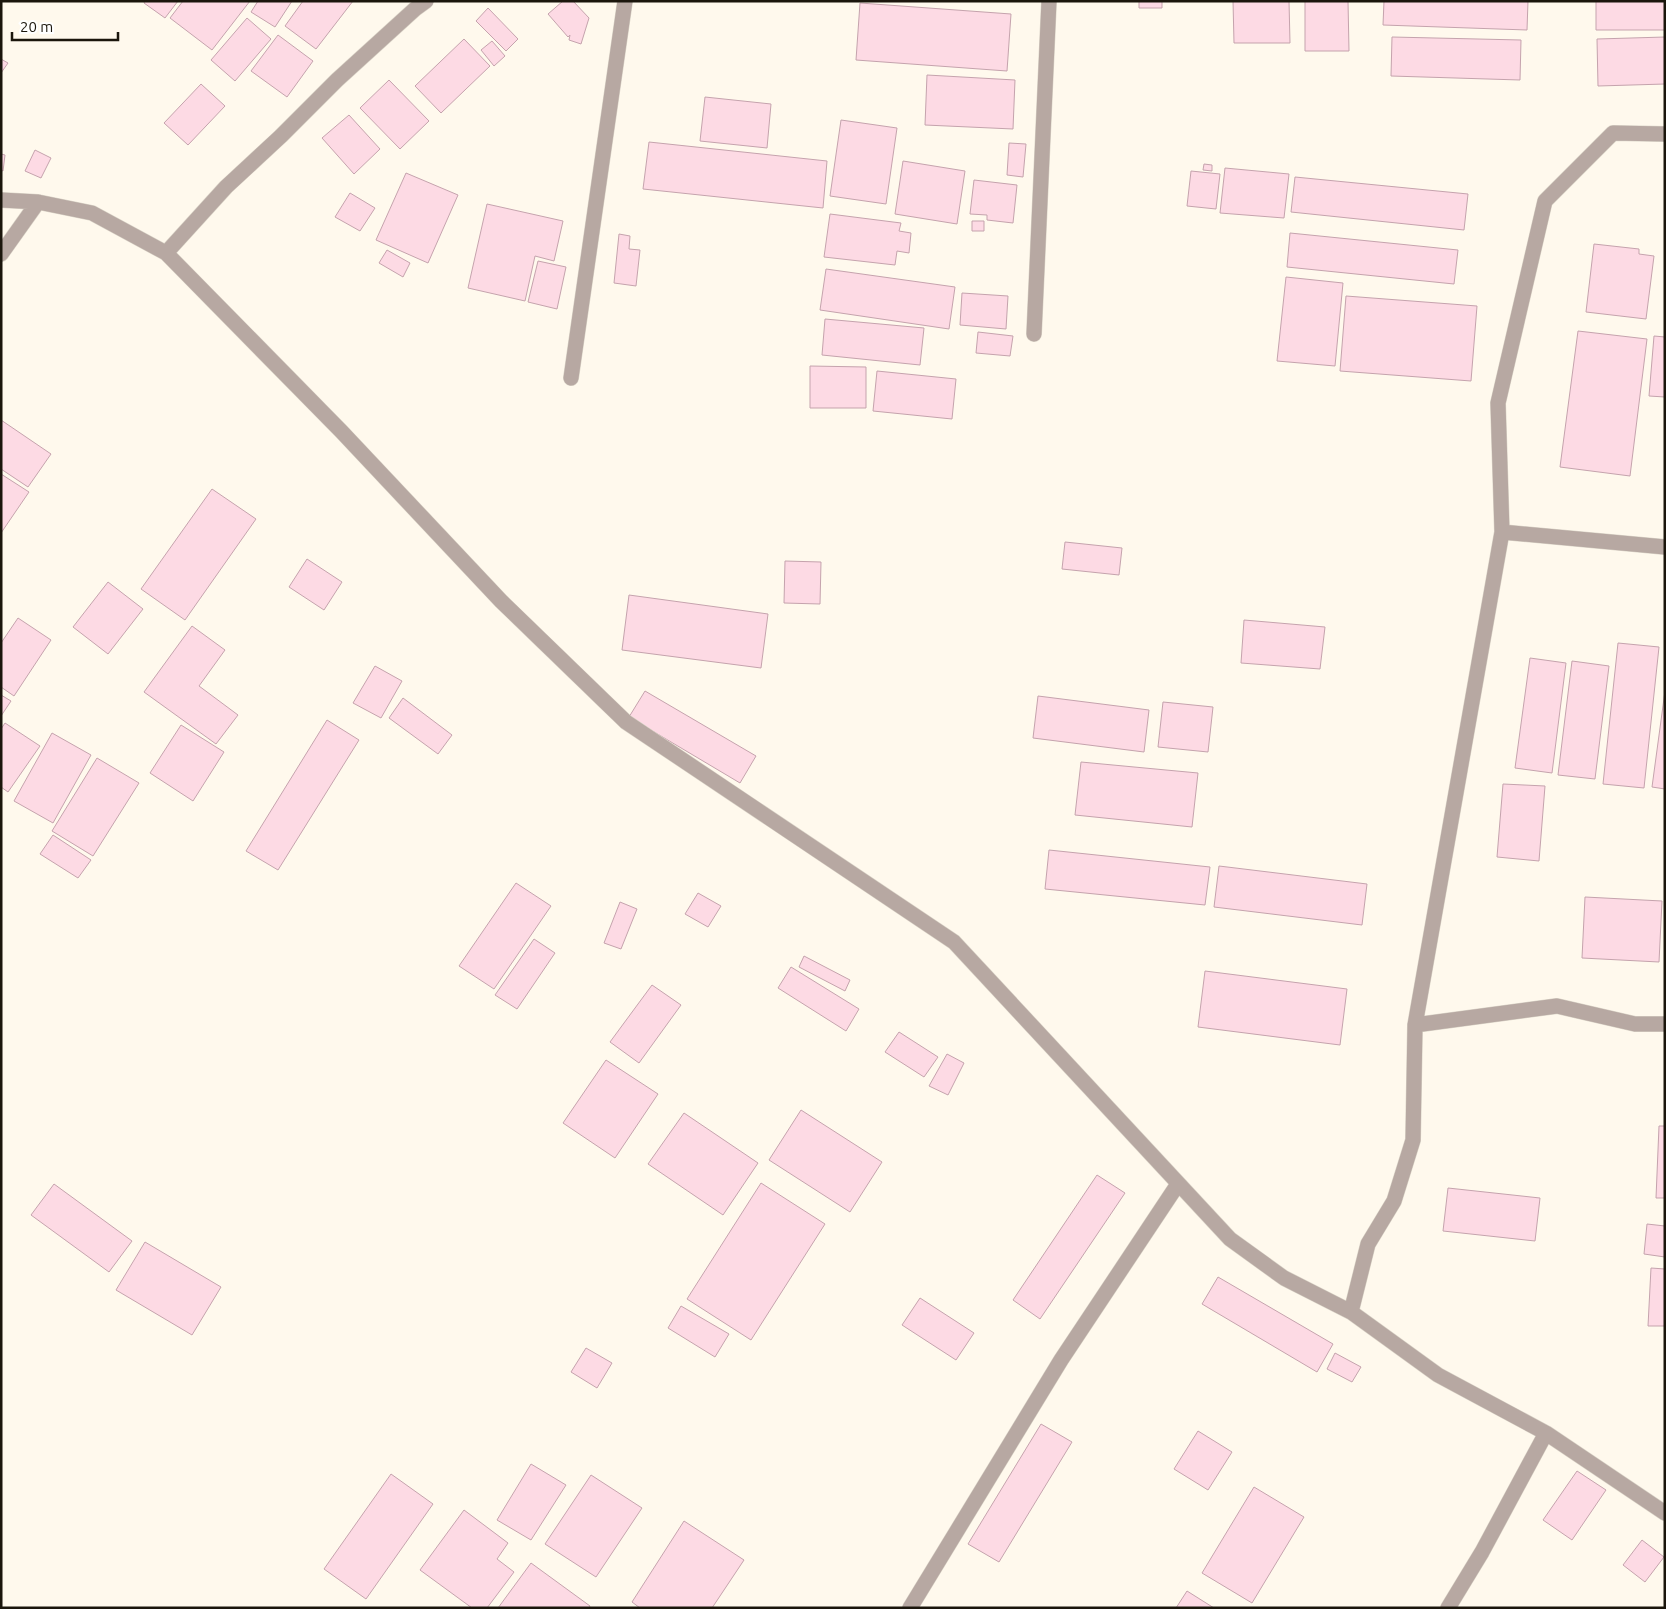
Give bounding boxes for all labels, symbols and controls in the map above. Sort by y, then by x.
scale bar [12,10,119,42]
text: 20 m [20,18,53,35]

